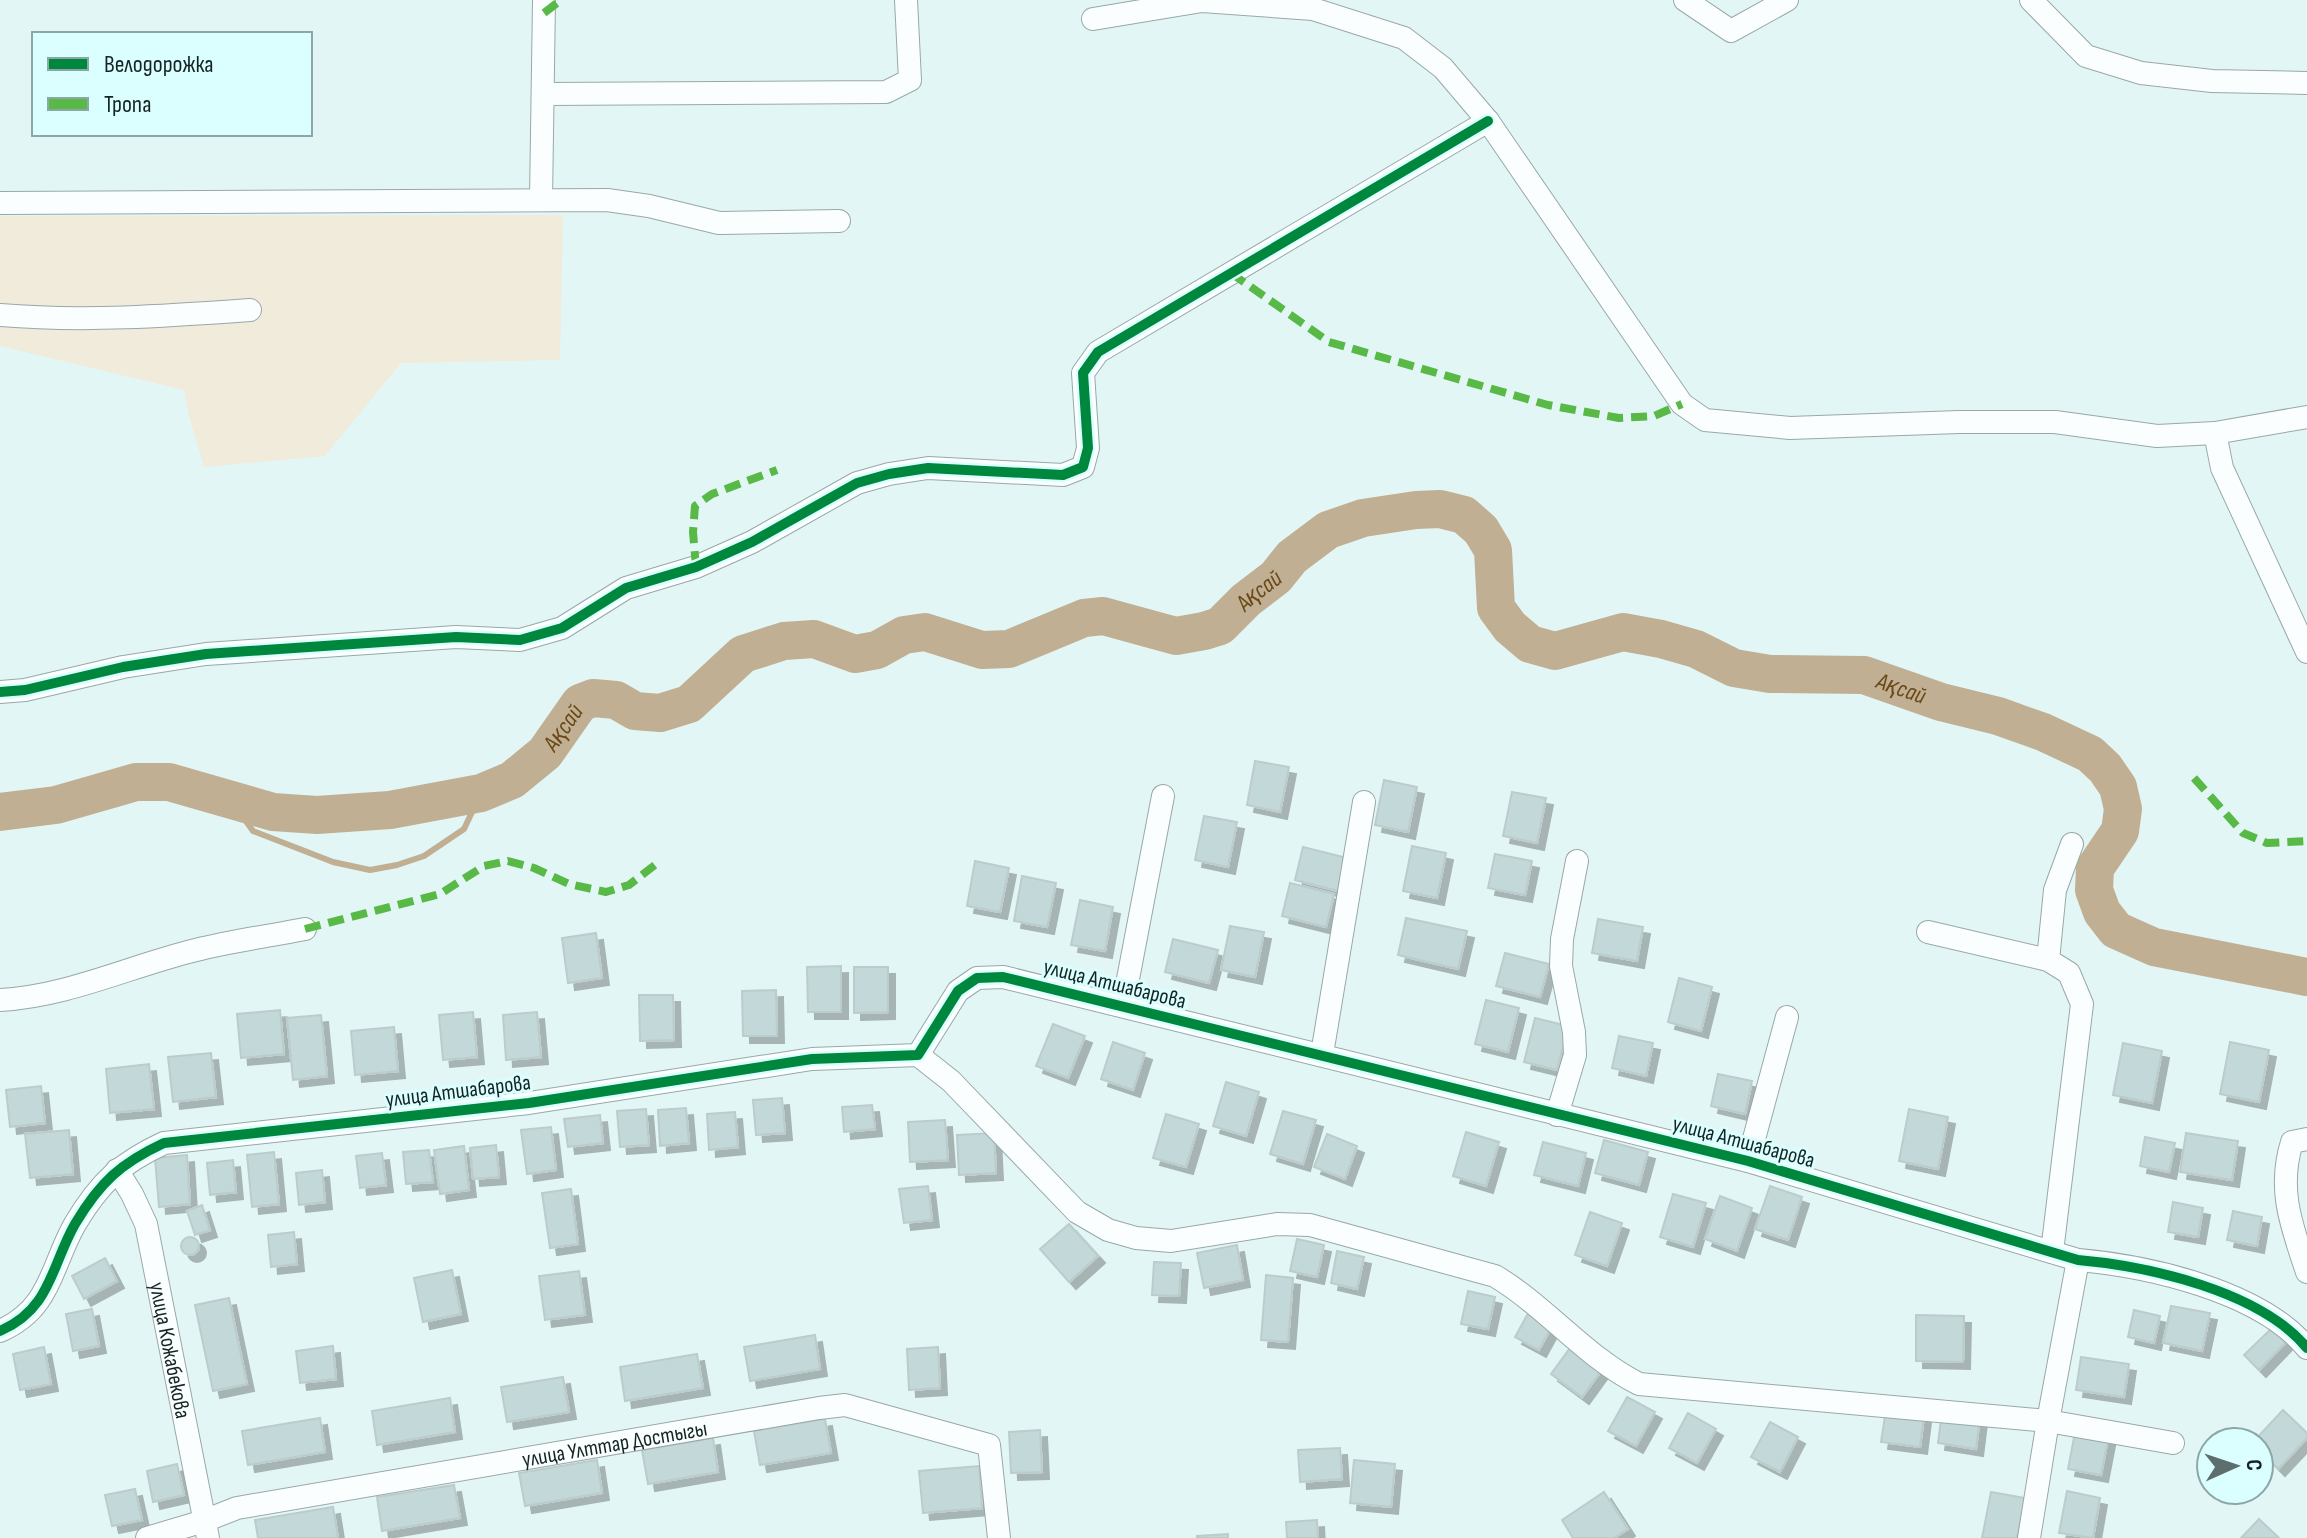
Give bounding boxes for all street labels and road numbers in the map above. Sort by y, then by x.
street label: улица Атшабарова [1040,954,1189,1015]
street label: улица Атшабарова [384,1069,532,1114]
street label: улица Атшабарова [1670,1110,1818,1174]
street label: улица Кожабекова [143,1280,196,1421]
street label: улица Улттар Достыгы [520,1415,709,1474]

